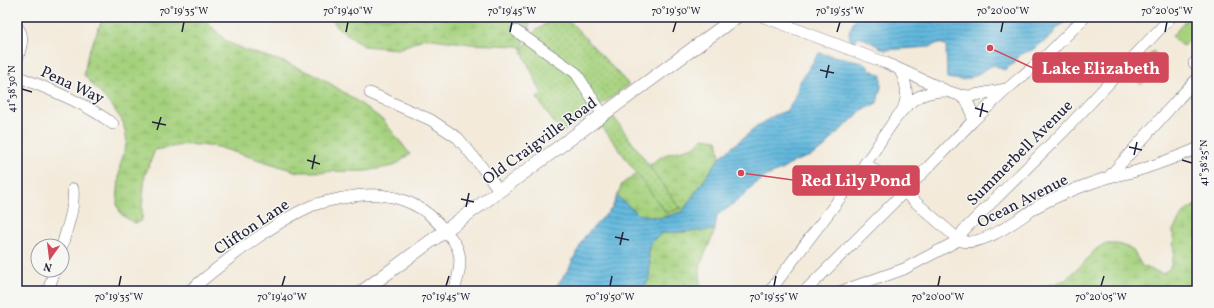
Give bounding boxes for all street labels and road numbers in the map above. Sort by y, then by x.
street label: Pena Way [37,62,108,110]
street label: Old Craigville Road [478,93,602,191]
street label: Summerbell Avenue [962,95,1078,211]
street label: Ocean Avenue [974,169,1072,234]
street label: Clifton Lane [210,194,294,261]

